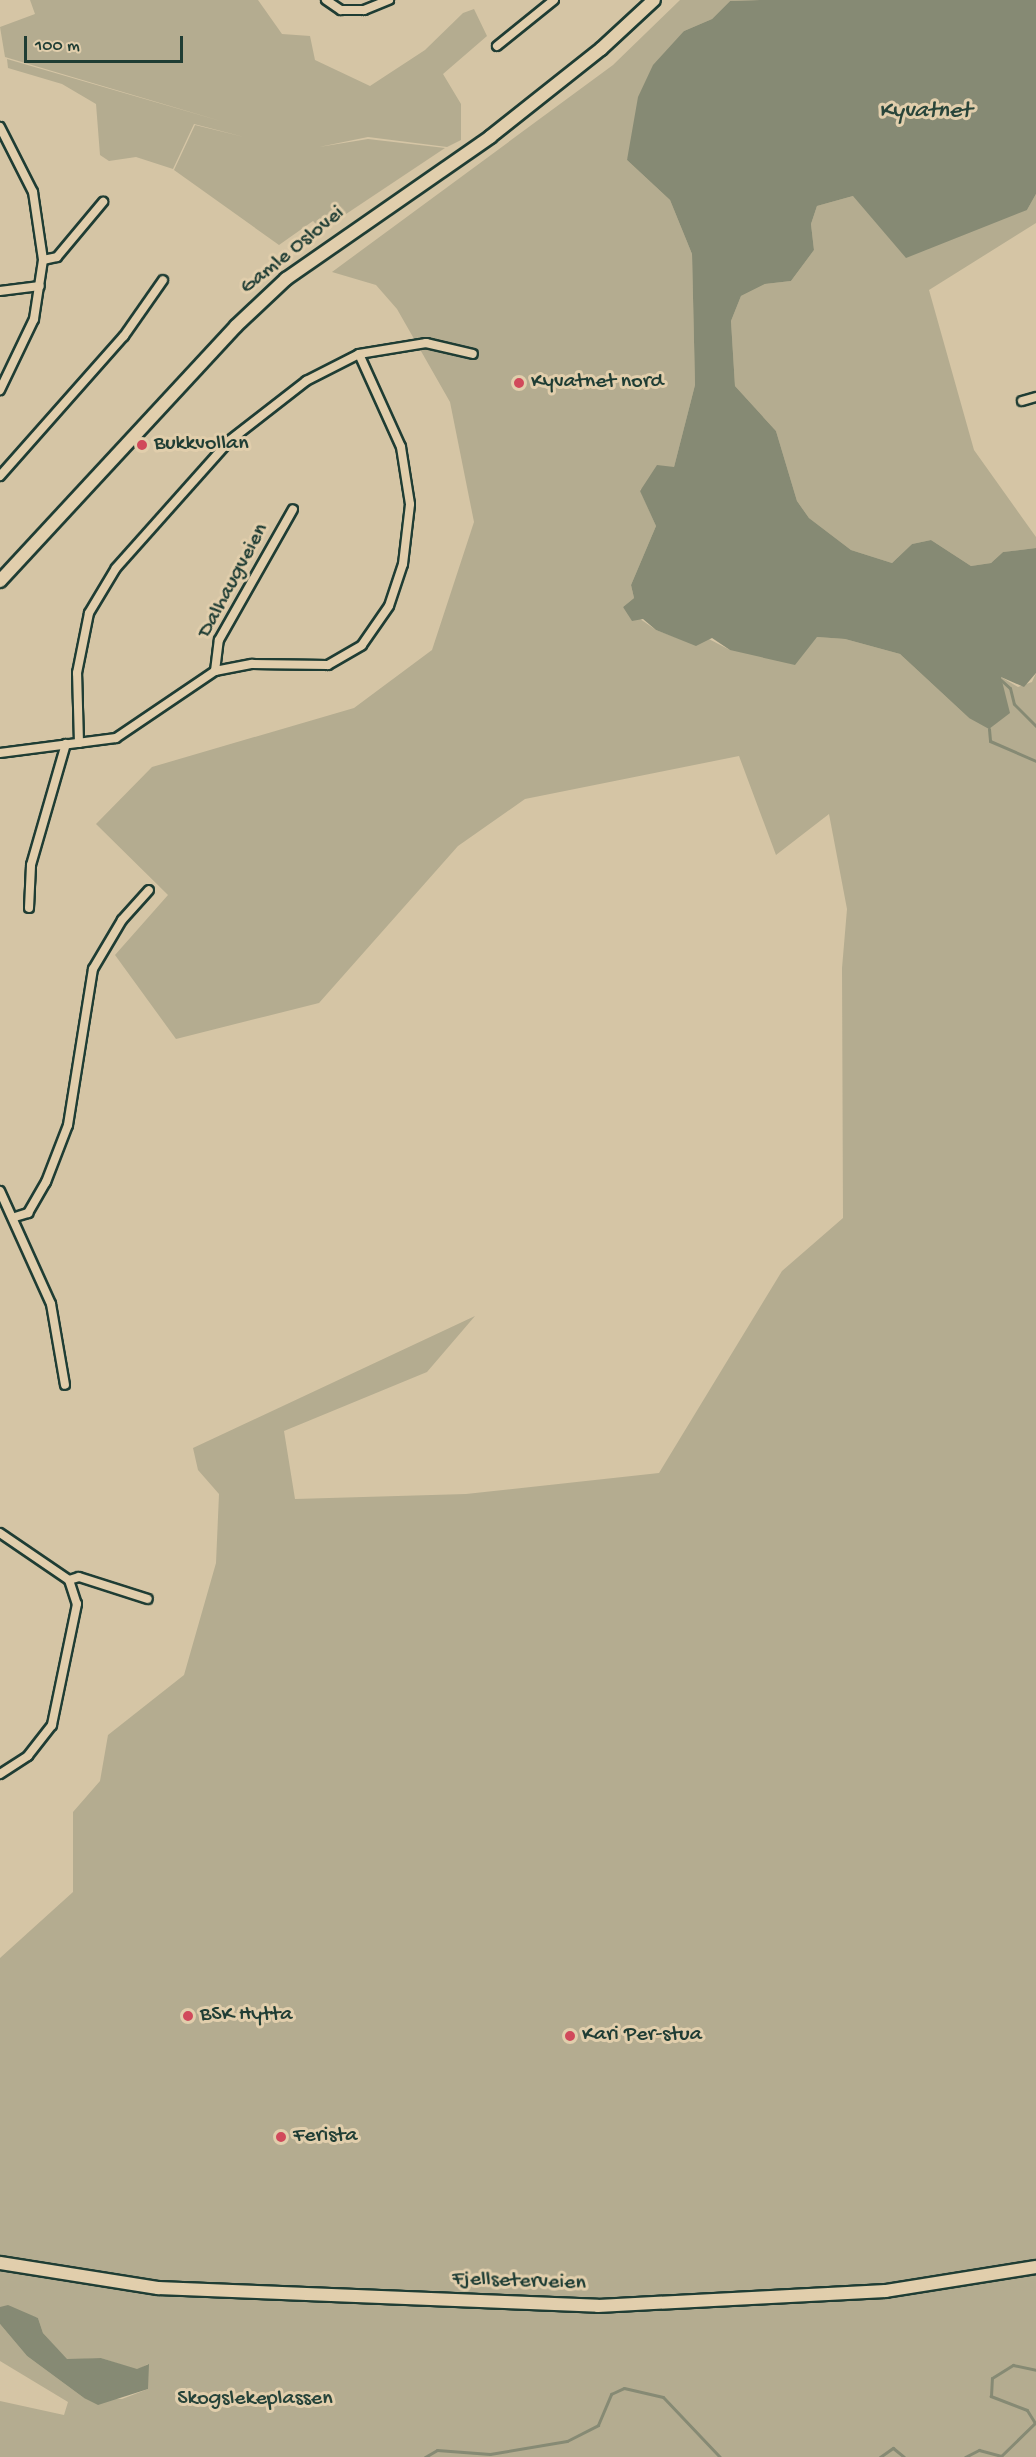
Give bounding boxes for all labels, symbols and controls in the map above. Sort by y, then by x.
scale bar [27,24,186,62]
text: 100 m [35,36,80,57]
water label: Kyvatnet [879,98,971,126]
street label: Gamle Oslovei [236,201,350,301]
place label: Kyvatnet nord [531,370,663,396]
marker: Kyvatnet nord [512,376,526,390]
place label: Bukkvollan [154,432,249,458]
marker: Bukkvollan [135,438,149,452]
street label: Dalhaugveien [193,519,275,643]
place label: BSK Hytta [200,2003,292,2029]
marker: BSK Hytta [181,2009,195,2023]
place label: Kari Per-stua [582,2023,702,2049]
marker: Kari Per-stua [563,2029,577,2043]
place label: Ferista [293,2124,357,2150]
marker: Ferista [274,2130,288,2144]
street label: Fjellseterveien [452,2266,586,2298]
park label: Skogslekeplassen [177,2387,333,2413]

